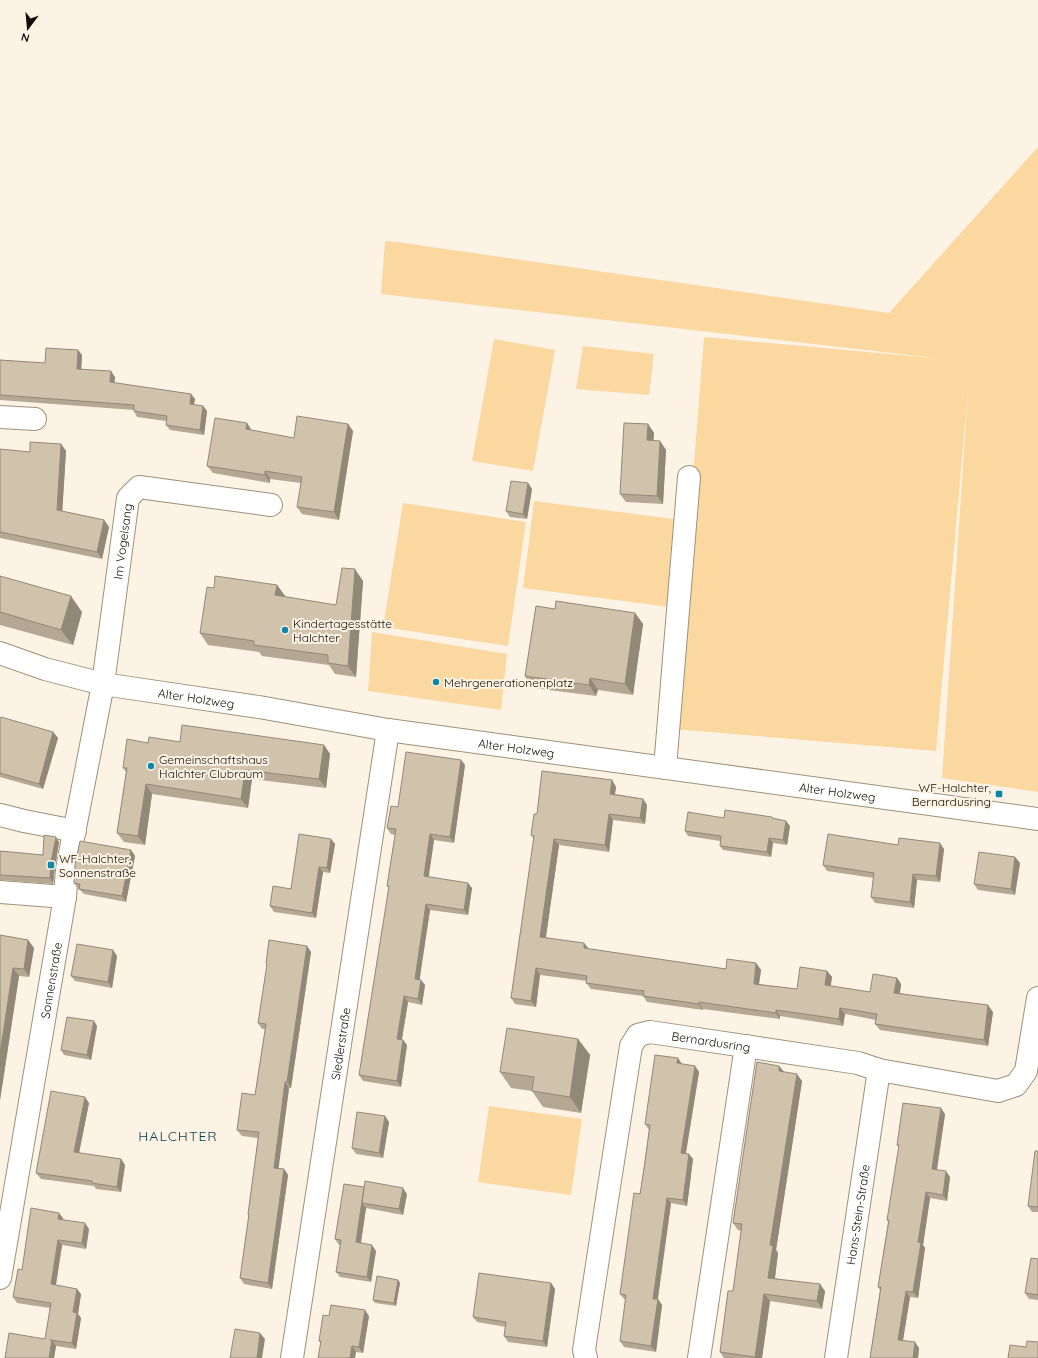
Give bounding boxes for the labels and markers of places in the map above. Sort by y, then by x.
place label: Kindertagesstätte Halchter [293,616,392,645]
marker: Kindertagesstätte Halchter [280,625,290,635]
place label: Mehrgenerationenplatz [444,675,573,690]
marker: Mehrgenerationenplatz [431,677,441,687]
place label: Gemeinschaftshaus Halchter Clubraum [159,752,268,781]
marker: Gemeinschaftshaus Halchter Clubraum [146,761,156,771]
place label: WF-Halchter, Bernardusring [912,780,991,809]
marker: WF-Halchter, Bernardusring [994,789,1004,799]
place label: WF-Halchter, Sonnenstraße [59,851,136,880]
marker: WF-Halchter, Sonnenstraße [46,860,56,870]

